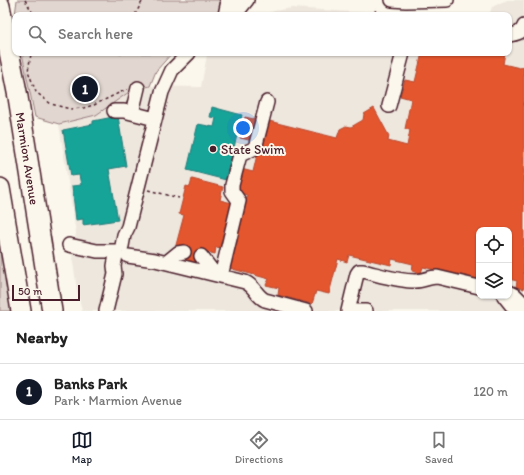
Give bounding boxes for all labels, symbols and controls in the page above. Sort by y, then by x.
search box [12,12,512,56]
icon: search [26,23,48,45]
text: Search here [58,25,133,43]
pin: 1 [72,74,98,104]
street label: Marmion Avenue [13,111,43,206]
your location [233,118,253,138]
place label: State Swim [221,142,284,157]
marker: State Swim [208,144,218,154]
map controls [476,227,512,299]
button: locate [476,227,512,263]
button: layers [476,263,512,299]
scale bar [12,283,80,302]
text: 50 m [18,285,42,298]
text: Nearby [16,327,68,347]
text: Banks Park [54,375,127,393]
text: 1 [26,384,32,399]
text: 120 m [473,384,508,399]
text: Park · Marmion Avenue [54,393,182,408]
tab: Map [71,429,93,466]
tab: Directions [235,429,283,466]
tab: Saved [425,429,453,466]

